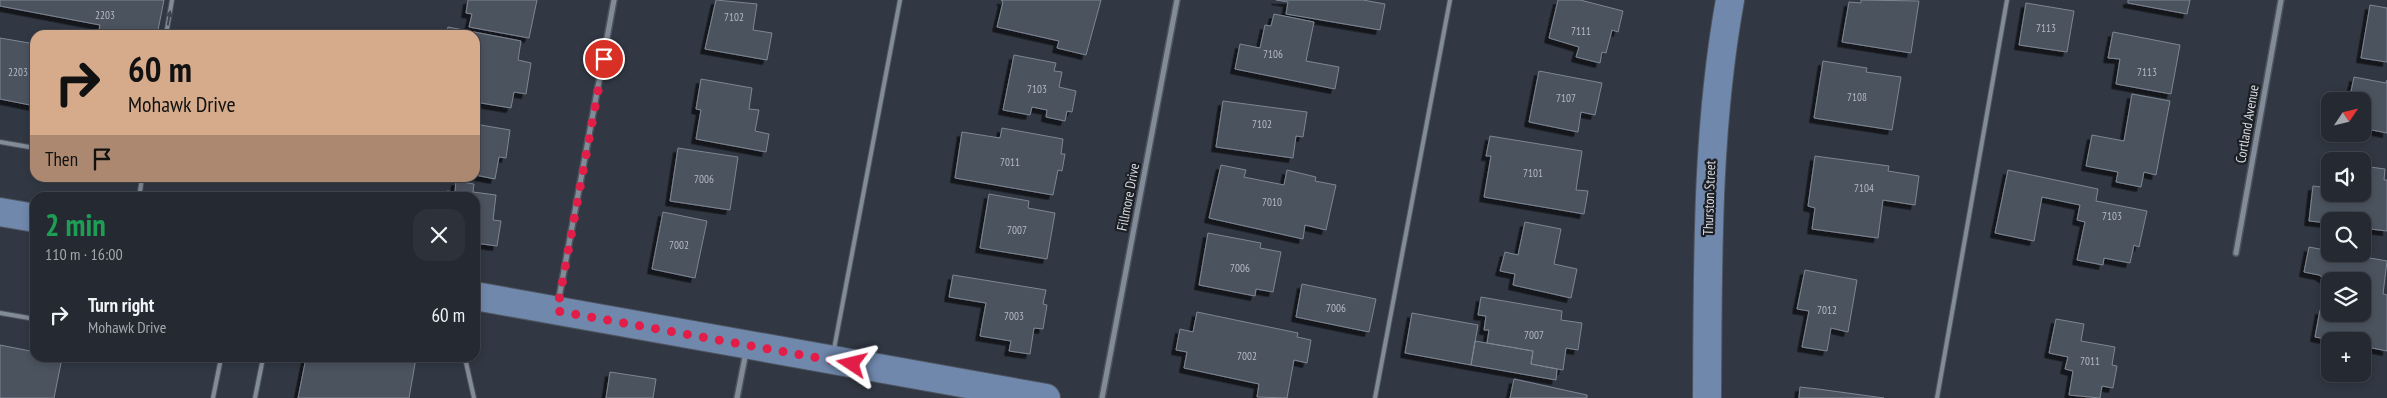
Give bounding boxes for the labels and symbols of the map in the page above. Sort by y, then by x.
house number: 2203 [95,8,115,22]
one-way arrow [165,9,173,25]
house number: 7102 [724,10,744,24]
house number: 7113 [2036,21,2056,35]
house number: 7111 [1571,24,1591,38]
pin [583,38,625,80]
house number: 7106 [1263,47,1283,61]
house number: 2203 [8,65,28,79]
house number: 7113 [2137,65,2157,79]
house number: 7103 [1027,82,1047,96]
street label: Cortland Avenue [2231,83,2263,165]
house number: 7108 [1847,90,1867,104]
house number: 7107 [1556,91,1576,105]
north arrow [2321,92,2371,142]
house number: 7102 [1252,117,1272,131]
house number: 7011 [1000,155,1020,169]
street label: Thurston Street [1699,160,1719,236]
street label: Fillmore Drive [1113,161,1143,232]
house number: 7101 [1523,166,1543,180]
house number: 7006 [694,172,714,186]
house number: 7104 [1854,181,1874,195]
house number: 7010 [1262,195,1282,209]
house number: 7103 [2102,209,2122,223]
house number: 7007 [1007,223,1027,237]
house number: 7002 [669,238,689,252]
house number: 7006 [1230,261,1250,275]
house number: 7006 [1326,301,1346,315]
house number: 7012 [1817,303,1837,317]
house number: 7003 [1004,309,1024,323]
house number: 7007 [1524,328,1544,342]
position arrow [825,337,877,389]
house number: 7002 [1237,349,1257,363]
house number: 7011 [2080,354,2100,368]

